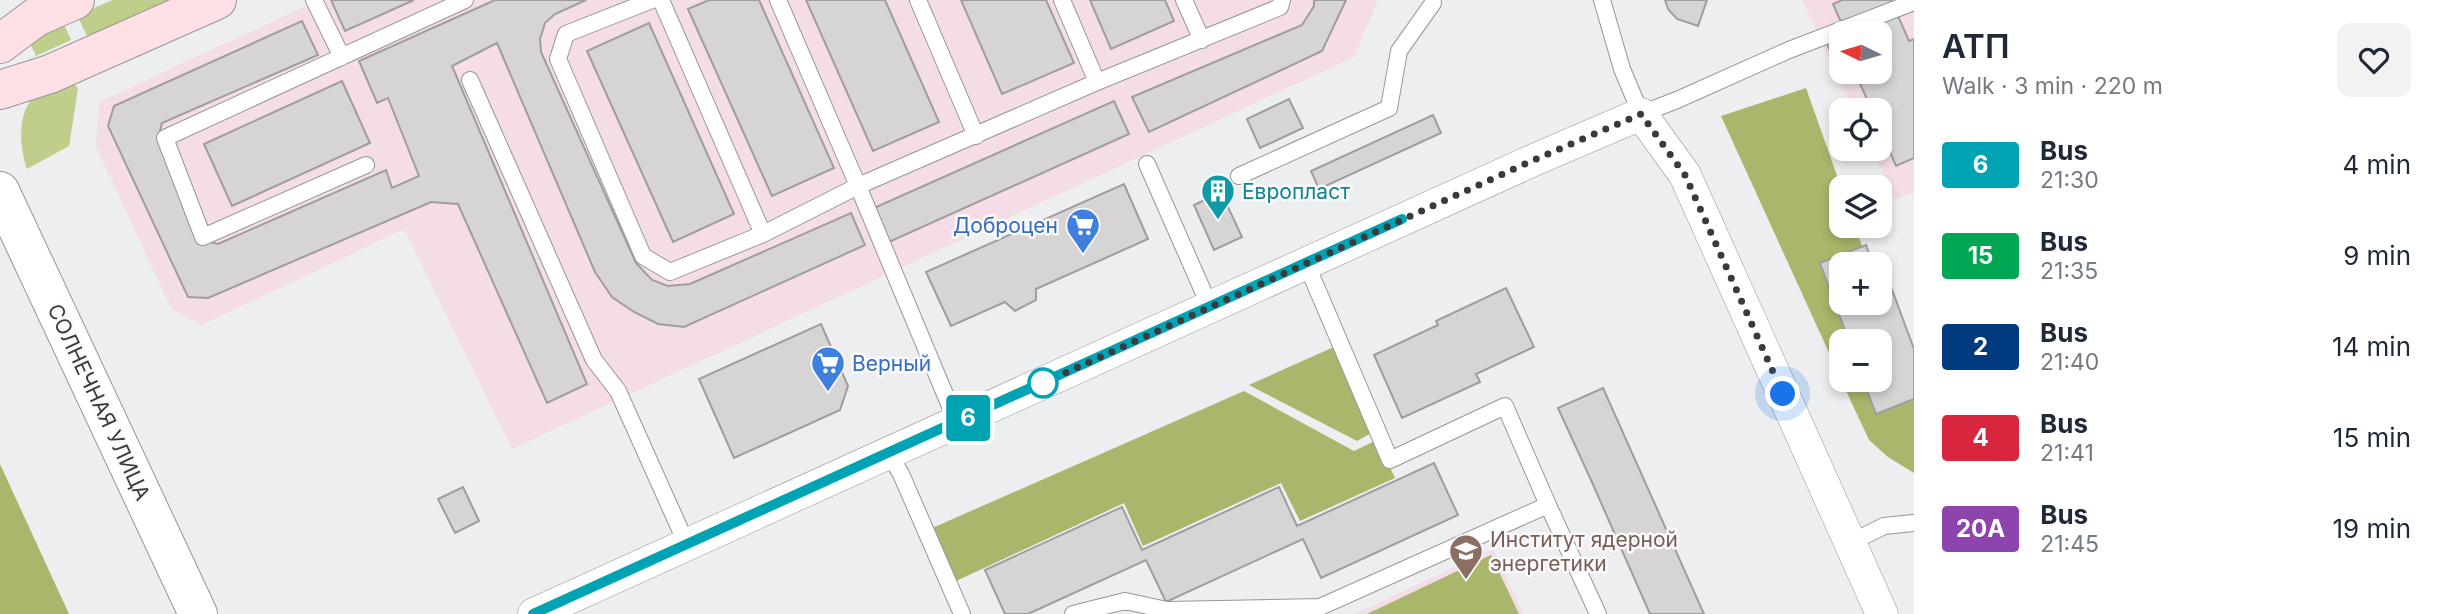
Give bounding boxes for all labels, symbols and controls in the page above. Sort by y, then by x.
north arrow [1829,21,1892,84]
map controls [1829,21,1892,392]
button: heart [2337,23,2411,97]
text: АТП [1942,26,2010,66]
text: Walk · 3 min · 220 m [1942,72,2163,100]
button: locate [1829,98,1892,161]
text: Bus [2040,135,2088,166]
text: 4 min [2342,149,2411,180]
text: 6 [1973,150,1988,179]
text: 21:30 [2040,166,2099,194]
building icon: Европласт [1199,172,1237,221]
button: layers [1829,175,1892,238]
place label: Европласт [1242,179,1350,204]
supermarket icon: Доброцен [1064,206,1102,255]
place label: Доброцен [953,213,1058,238]
text: Bus [2040,226,2088,257]
text: 9 min [2343,240,2411,271]
text: 15 [1968,241,1993,270]
button: + [1829,252,1892,315]
text: 21:35 [2040,257,2098,285]
street label: СОЛНЕЧНАЯ УЛИЦА [42,300,156,504]
text: Bus [2040,317,2088,348]
button: − [1829,329,1892,392]
text: 14 min [2332,331,2411,362]
text: 2 [1973,332,1988,361]
supermarket icon: Верный [809,344,847,393]
text: 21:40 [2040,348,2099,376]
place label: Верный [852,351,931,376]
unlabelled marker [1028,368,1058,398]
your location [1765,376,1800,411]
line badge: 6 [945,395,991,441]
text: 6 [960,403,976,432]
text: Bus [2040,408,2088,439]
text: 15 min [2333,422,2411,453]
text: 4 [1972,423,1989,452]
text: 21:41 [2040,439,2094,467]
text: Bus [2040,499,2088,530]
text: 19 min [2333,513,2411,544]
text: 20А [1956,514,2005,543]
place label: Институт ядерной энергетики [1490,527,1678,576]
text: 21:45 [2040,530,2099,558]
school or university icon: Институт ядерной энергетики [1447,532,1485,581]

